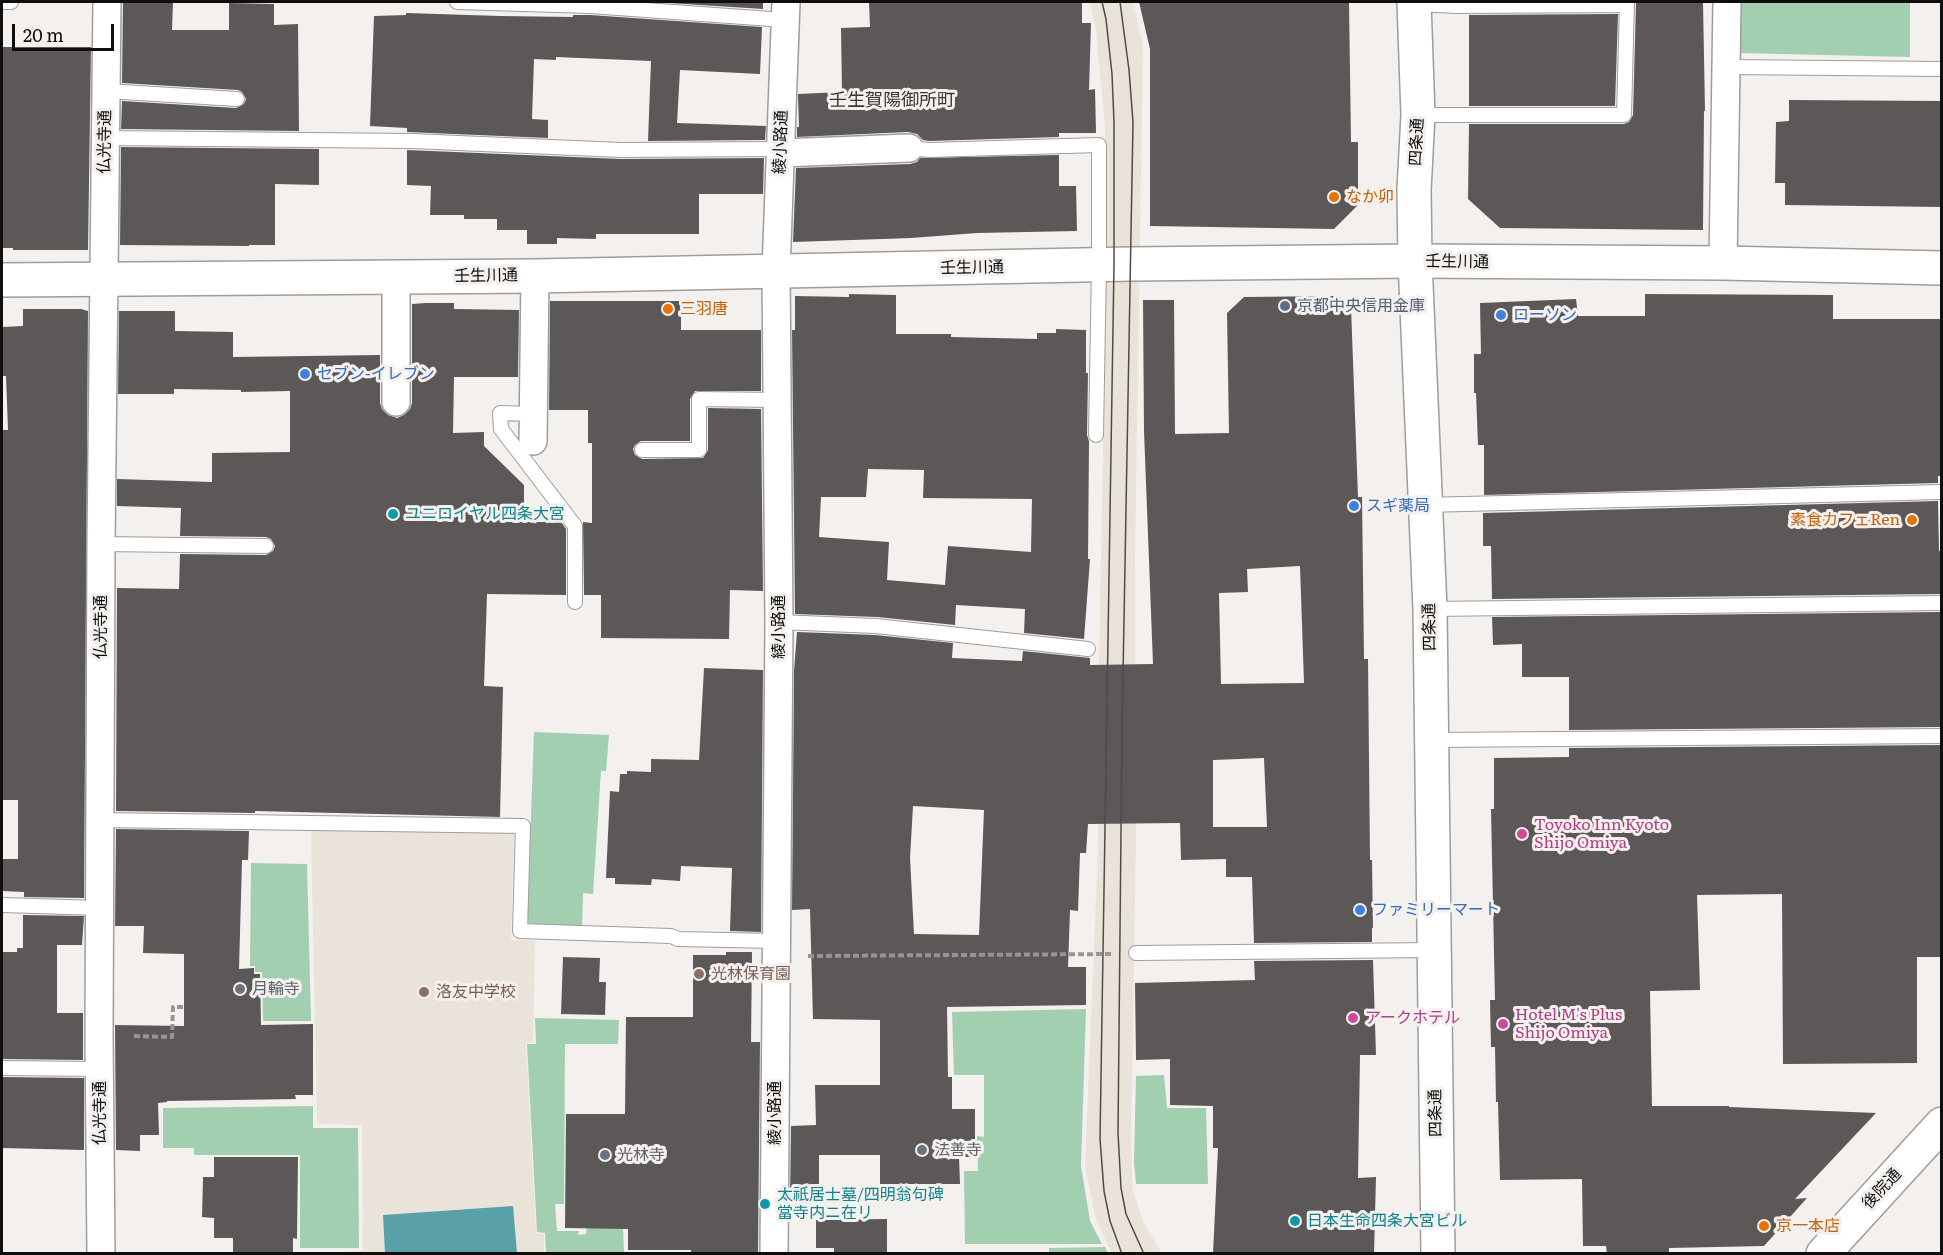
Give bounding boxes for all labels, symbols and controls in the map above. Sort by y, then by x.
scale bar [15,12,117,50]
text: 20 m [23,21,64,48]
district label: 壬生賀陽御所町 [829,90,955,112]
street label: 仏光寺通 [95,110,115,174]
street label: 綾小路通 [770,110,792,174]
street label: 四条通 [1406,118,1428,166]
place label: なか卯 [1346,187,1394,207]
marker: なか卯 [1327,190,1341,204]
street label: 壬生川通 [1425,252,1489,272]
street label: 壬生川通 [940,258,1004,278]
street label: 壬生川通 [454,266,518,286]
place label: 京都中央信用金庫 [1297,296,1425,316]
place label: 三羽唐 [680,299,728,319]
marker: 京都中央信用金庫 [1278,299,1292,313]
marker: 三羽唐 [661,302,675,316]
place label: ローソン [1513,305,1577,325]
marker: ローソン [1494,308,1508,322]
place label: セブン-イレブン [317,364,435,384]
marker: セブン-イレブン [298,367,312,381]
place label: スギ薬局 [1366,496,1430,516]
marker: スギ薬局 [1347,499,1361,513]
place label: ユニロイヤル四条大宮 [405,504,565,524]
marker: ユニロイヤル四条大宮 [386,507,400,521]
place label: 素食カフェRen [1790,510,1900,530]
marker: 素食カフェRen [1905,513,1919,527]
street label: 仏光寺通 [91,595,111,659]
street label: 綾小路通 [769,595,789,659]
street label: 四条通 [1420,603,1440,651]
place label: Toyoko Inn Kyoto Shijo Omiya [1534,815,1669,853]
marker: Toyoko Inn Kyoto Shijo Omiya [1515,827,1529,841]
place label: ファミリーマート [1372,900,1500,920]
marker: ファミリーマート [1353,903,1367,917]
place label: 光林保育園 [711,964,791,984]
marker: 光林保育園 [692,967,706,981]
place label: 月輪寺 [252,979,300,999]
marker: 月輪寺 [233,982,247,996]
place label: 洛友中学校 [436,982,516,1002]
marker: 洛友中学校 [417,985,431,999]
place label: Hotel M's Plus Shijo Omiya [1515,1005,1622,1043]
place label: アークホテル [1365,1008,1460,1028]
marker: アークホテル [1346,1011,1360,1025]
marker: Hotel M's Plus Shijo Omiya [1496,1017,1510,1031]
street label: 仏光寺通 [90,1081,110,1145]
street label: 綾小路通 [765,1081,785,1145]
street label: 四条通 [1426,1089,1446,1137]
place label: 法善寺 [934,1140,982,1160]
marker: 法善寺 [915,1143,929,1157]
place label: 光林寺 [617,1145,665,1165]
marker: 光林寺 [598,1148,612,1162]
street label: 後院通 [1859,1165,1905,1213]
place label: 太祇居士墓/四明翁句碑 當寺内ニ在リ [777,1185,944,1223]
marker: 太祇居士墓/四明翁句碑 當寺内ニ在リ [758,1197,772,1211]
place label: 日本生命四条大宮ビル [1307,1211,1467,1231]
marker: 日本生命四条大宮ビル [1288,1214,1302,1228]
place label: 京一本店 [1776,1216,1840,1236]
marker: 京一本店 [1757,1219,1771,1233]

